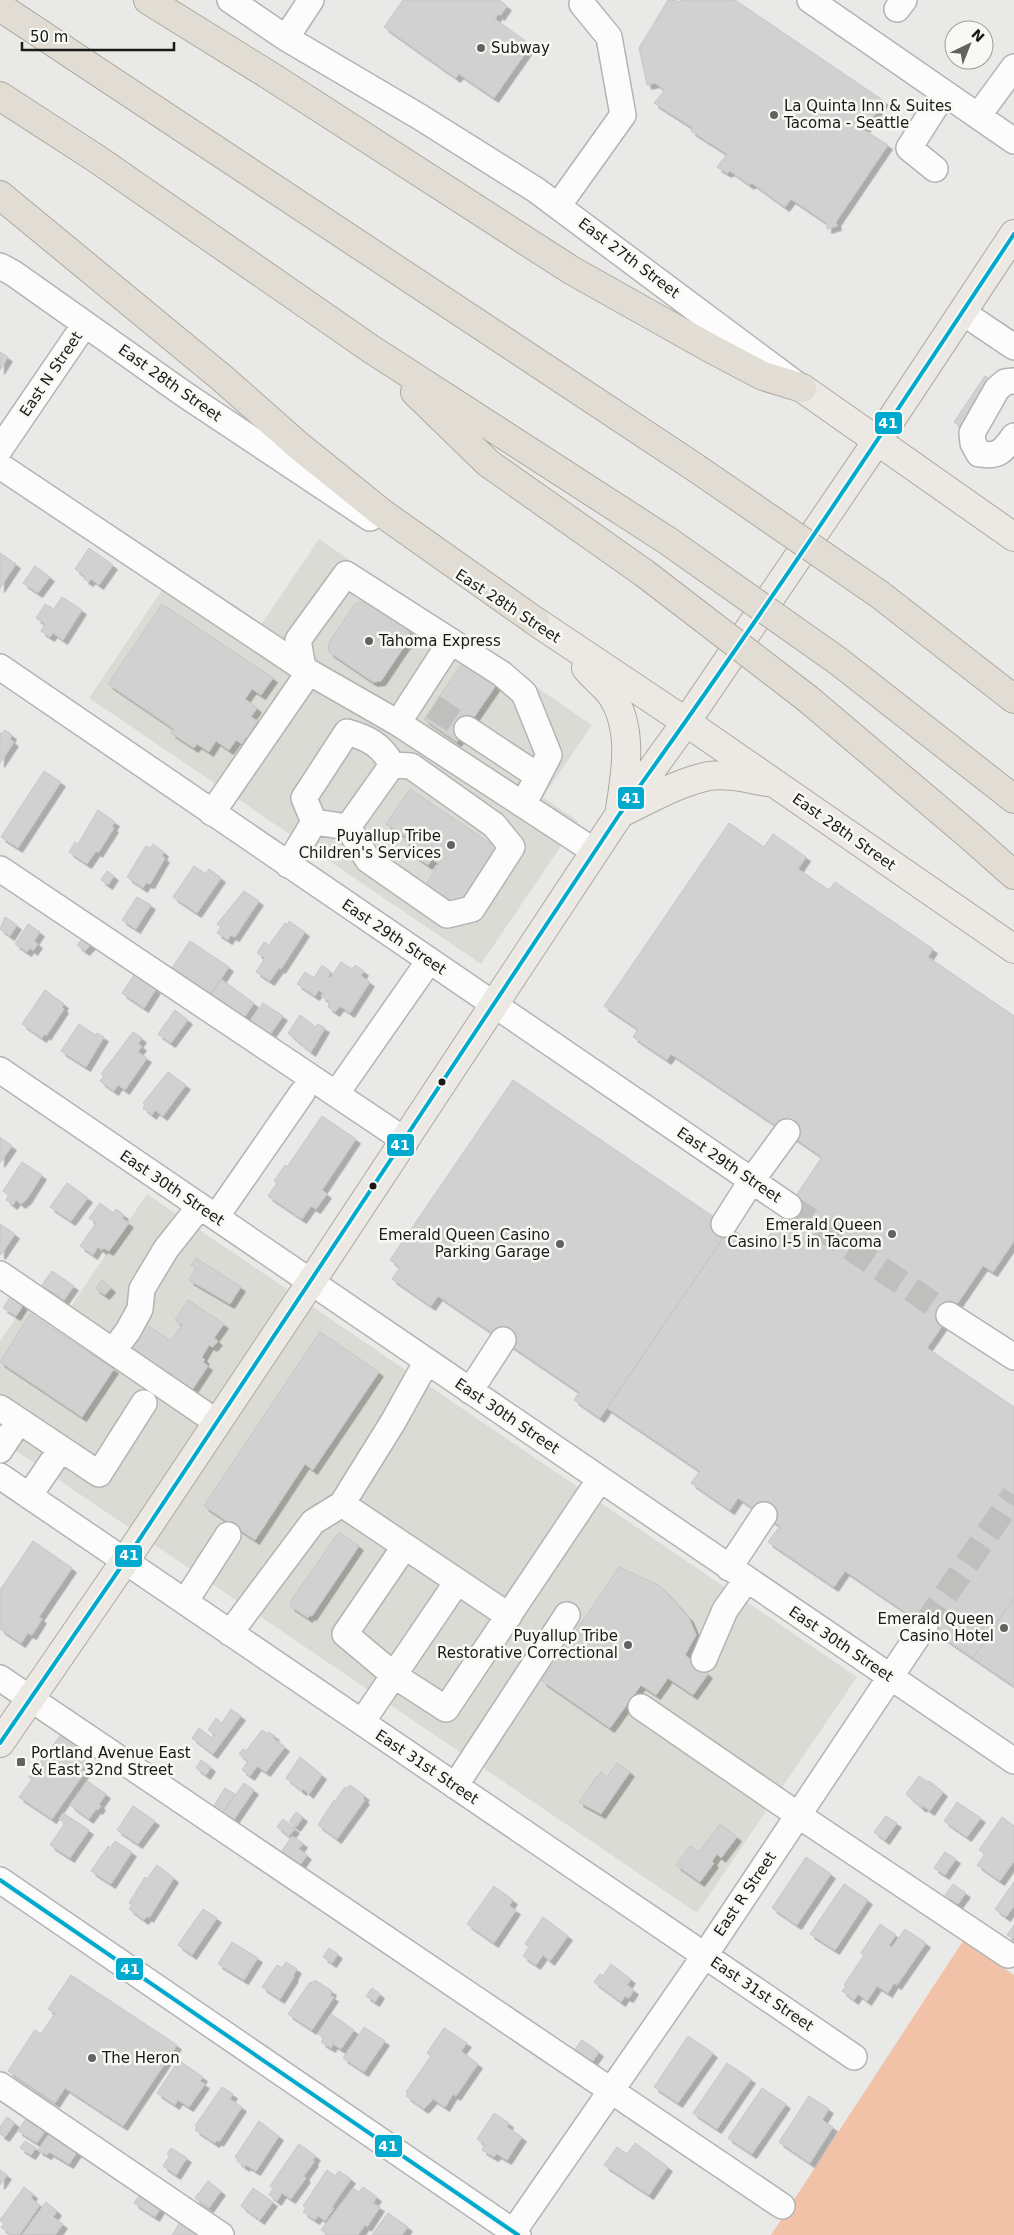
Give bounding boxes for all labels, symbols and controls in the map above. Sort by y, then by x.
scale bar [22,20,175,52]
north arrow [944,20,994,70]
text: N [968,26,988,45]
text: 50 m [30,28,68,46]
place label: Subway [491,39,550,57]
marker: Subway [475,42,487,54]
place label: La Quinta Inn & Suites Tacoma - Seattle [783,97,952,132]
marker: La Quinta Inn & Suites Tacoma - Seattle [768,109,780,121]
street label: East 27th Street [575,214,683,302]
street label: East N Street [16,328,86,420]
street label: East 28th Street [115,341,225,425]
line badge: 41 [874,411,903,435]
text: 41 [878,415,898,431]
street label: East 28th Street [452,565,564,647]
place label: Tahoma Express [378,632,501,650]
marker: Tahoma Express [363,635,375,647]
line badge: 41 [617,786,645,810]
text: 41 [621,790,641,806]
street label: East 28th Street [789,790,899,874]
place label: Puyallup Tribe Children's Services [299,827,441,862]
marker: Puyallup Tribe Children's Services [445,839,457,851]
street label: East 29th Street [338,895,450,979]
unlabelled marker [437,1077,447,1087]
street label: East 29th Street [673,1123,785,1207]
line badge: 41 [386,1133,415,1157]
text: 41 [390,1137,410,1153]
street label: East 30th Street [116,1146,228,1230]
unlabelled marker [368,1181,378,1191]
place label: Emerald Queen Casino I-5 in Tacoma [727,1216,882,1251]
place label: Emerald Queen Casino Parking Garage [378,1226,550,1261]
marker: Emerald Queen Casino I-5 in Tacoma [886,1228,898,1240]
marker: Emerald Queen Casino Parking Garage [554,1238,566,1250]
street label: East 30th Street [451,1374,563,1458]
line badge: 41 [114,1544,143,1568]
text: 41 [119,1547,139,1563]
street label: East 30th Street [785,1602,897,1686]
place label: Emerald Queen Casino Hotel [878,1610,994,1645]
marker: Emerald Queen Casino Hotel [998,1622,1010,1634]
place label: Puyallup Tribe Restorative Correctional [437,1627,618,1662]
marker: Puyallup Tribe Restorative Correctional [622,1639,634,1651]
street label: East 31st Street [372,1726,482,1808]
place label: Portland Avenue East & East 32nd Street [31,1744,191,1779]
marker: Portland Avenue East & East 32nd Street [15,1756,27,1768]
street label: East R Street [710,1848,780,1940]
street label: East 31st Street [707,1953,817,2035]
line badge: 41 [115,1957,144,1981]
text: 41 [120,1961,140,1977]
place label: The Heron [101,2049,180,2067]
marker: The Heron [86,2052,98,2064]
line badge: 41 [374,2134,403,2158]
text: 41 [378,2138,398,2154]

